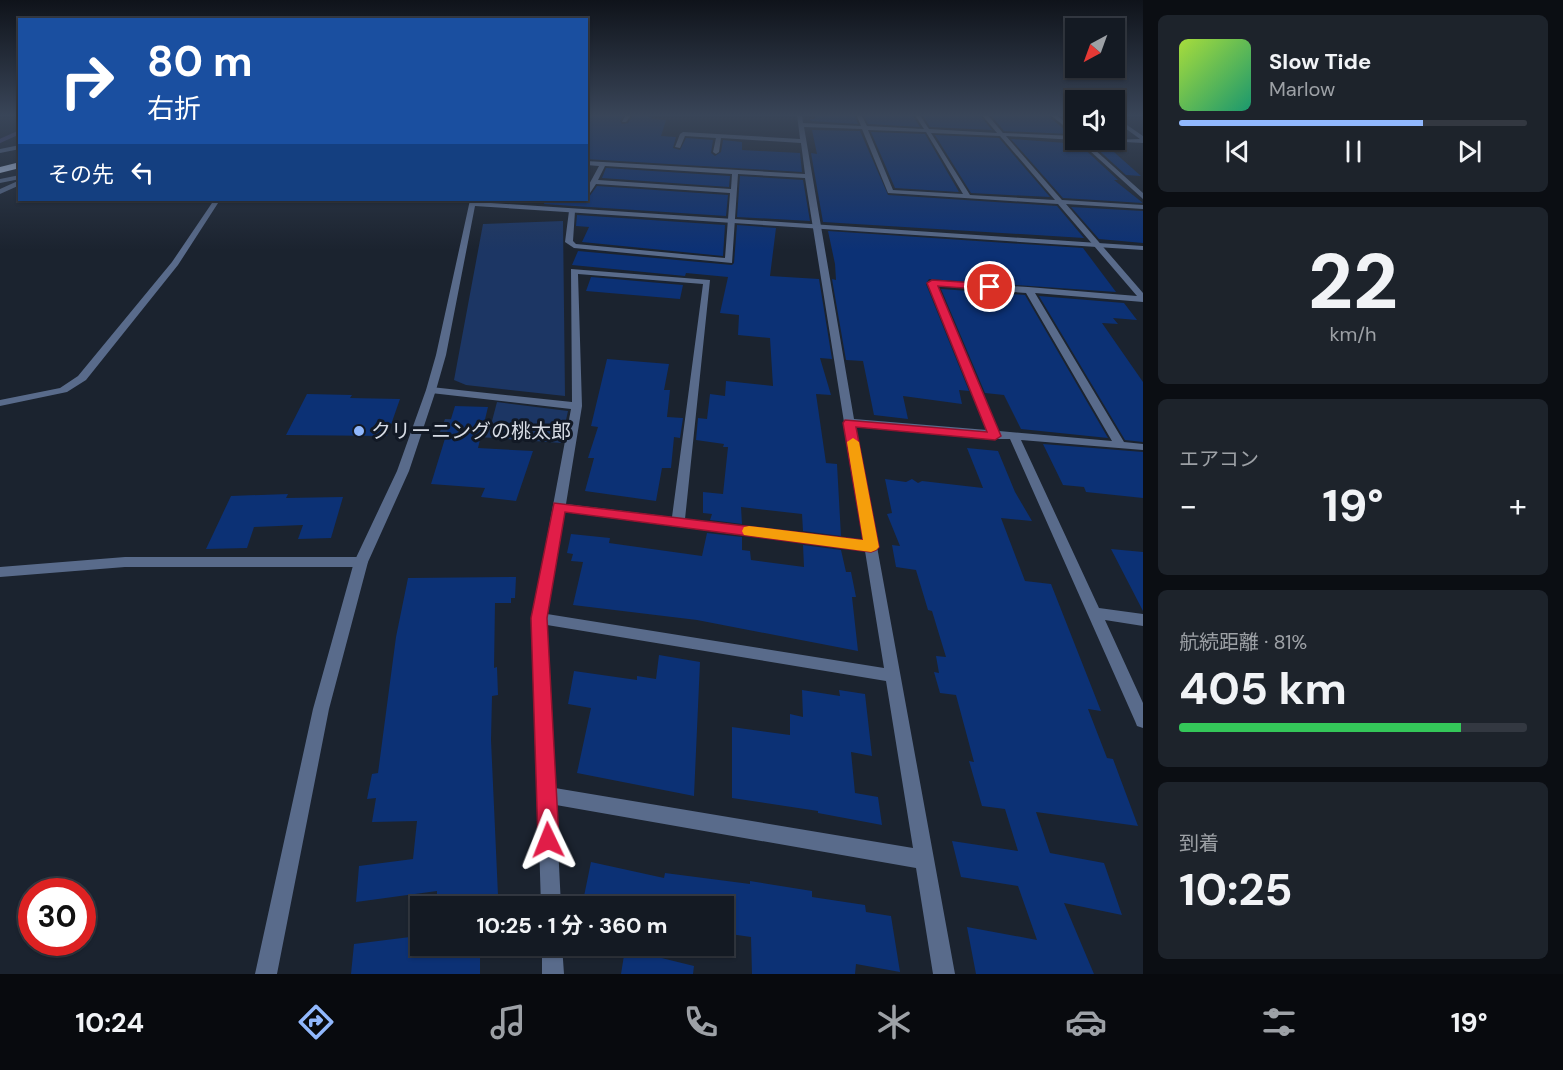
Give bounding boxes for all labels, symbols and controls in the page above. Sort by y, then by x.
north arrow [1065,18,1125,78]
map controls [1065,18,1125,150]
text: 80 m [147,34,253,89]
icon: right [48,42,126,120]
text: Slow Tide [1269,47,1371,76]
text: Marlow [1269,76,1335,102]
button: sound [1065,90,1125,150]
text: 右折 [147,91,201,126]
icon: previous [1221,135,1254,168]
icon: pause [1337,135,1370,168]
icon: next [1453,135,1486,168]
icon: left [126,156,159,189]
text: その先 [48,160,114,189]
text: 22 [1308,231,1398,332]
pin [964,261,1015,312]
icon: arrive [973,270,1006,303]
text: km/h [1329,321,1377,347]
place label: クリーニングの桃太郎 [371,418,571,444]
marker: クリーニングの桃太郎 [352,424,366,438]
text: エアコン [1179,446,1259,472]
text: 19° [1322,476,1384,535]
text: − [1179,484,1197,527]
text: + [1509,484,1527,527]
text: 航続距離 · 81% [1179,629,1307,655]
text: 405 km [1179,659,1347,718]
position arrow [516,808,580,872]
text: 到着 [1179,830,1219,856]
text: 10:25 [1179,860,1292,919]
speed limit sign: 30 [18,878,96,956]
text: 10:25 · 1 分 · 360 m [477,911,667,940]
icon: directions [295,1001,337,1043]
icon: music [487,1001,529,1043]
icon: phone [680,1001,722,1043]
icon: climate [873,1001,915,1043]
icon: car [1065,1001,1107,1043]
icon: filters [1258,1001,1300,1043]
text: 10:24 [75,1005,144,1040]
text: 19° [1451,1005,1488,1040]

